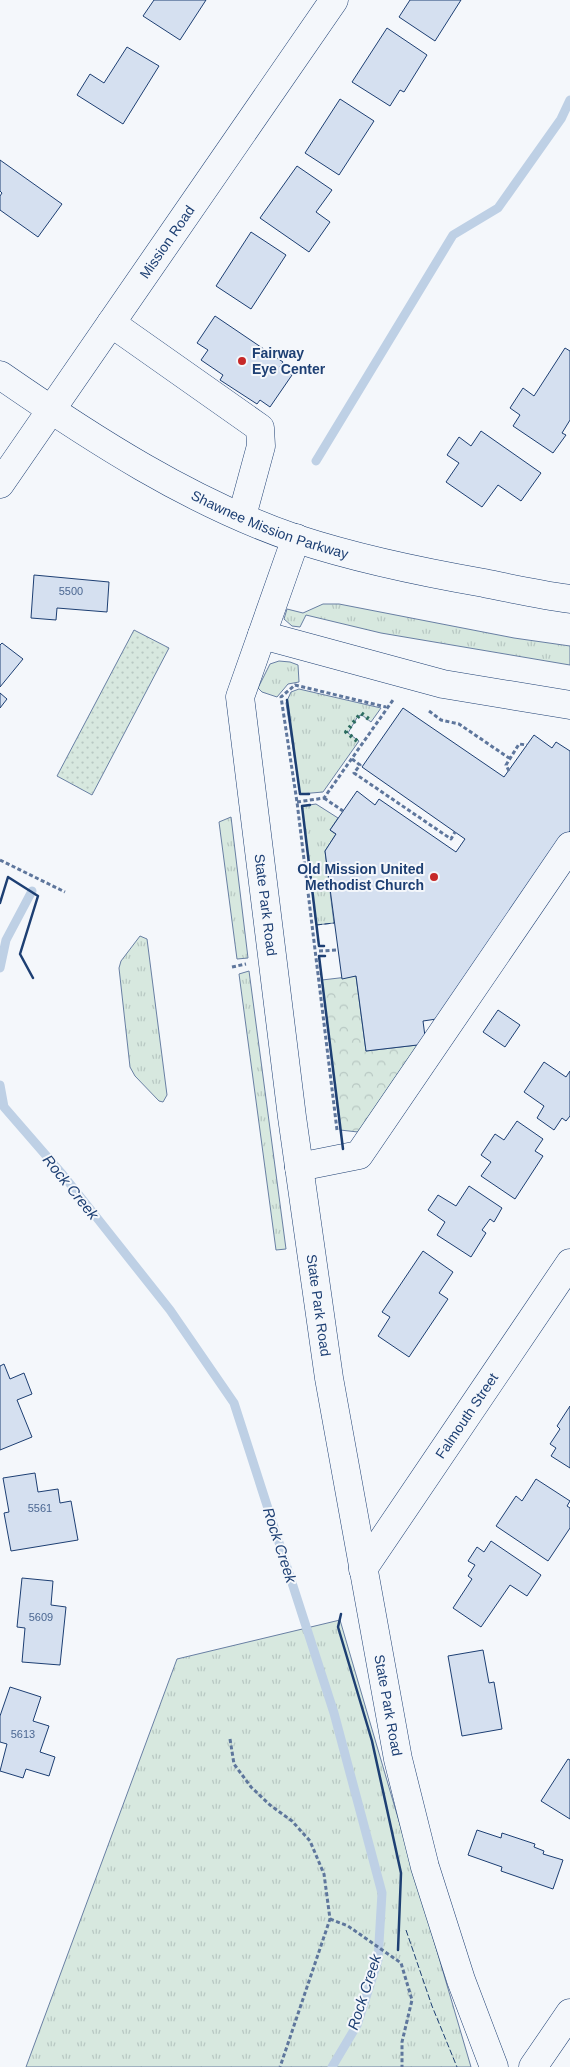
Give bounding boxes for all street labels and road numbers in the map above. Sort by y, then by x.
street label: Mission Road [136,203,198,282]
street label: Shawnee Mission Parkway [189,487,350,562]
street label: State Park Road [251,853,280,957]
street label: State Park Road [304,1253,334,1357]
street label: Falmouth Street [432,1370,501,1462]
street label: State Park Road [371,1653,405,1757]

